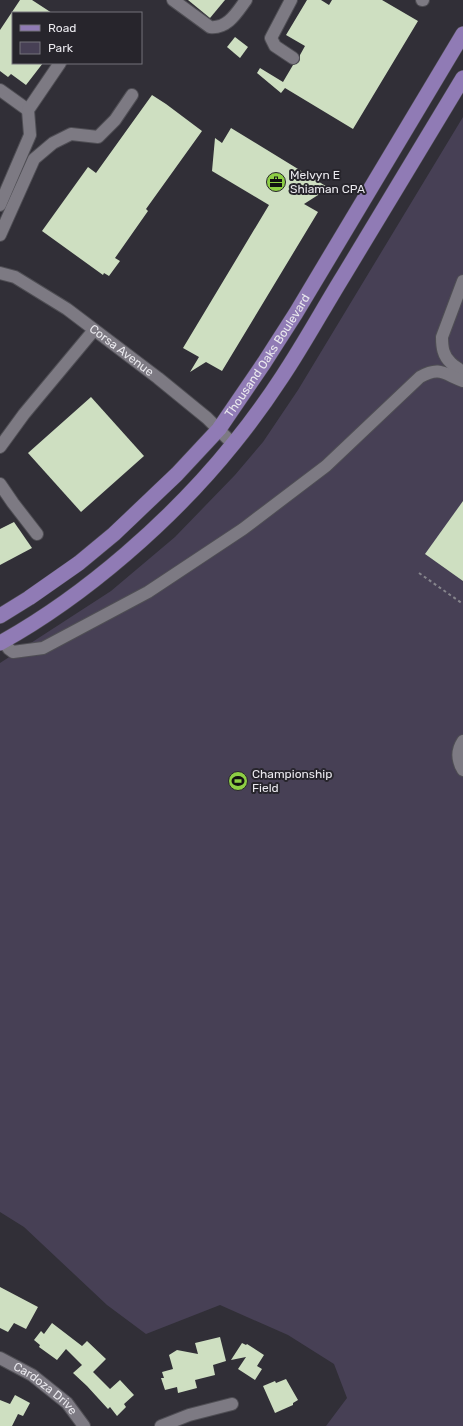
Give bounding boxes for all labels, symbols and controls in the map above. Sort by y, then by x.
legend [12,12,142,64]
text: Road [48,21,76,35]
text: Park [48,41,74,55]
place label: Melvyn E Shiaman CPA [290,168,365,196]
office icon: Melvyn E Shiaman CPA [265,171,287,193]
street label: Thousand Oaks Boulevard [222,292,313,420]
street label: Corsa Avenue [87,322,157,379]
place label: Championship Field [252,767,332,795]
sports icon: Championship Field [227,770,249,792]
street label: Cardoza Drive [11,1359,80,1418]

